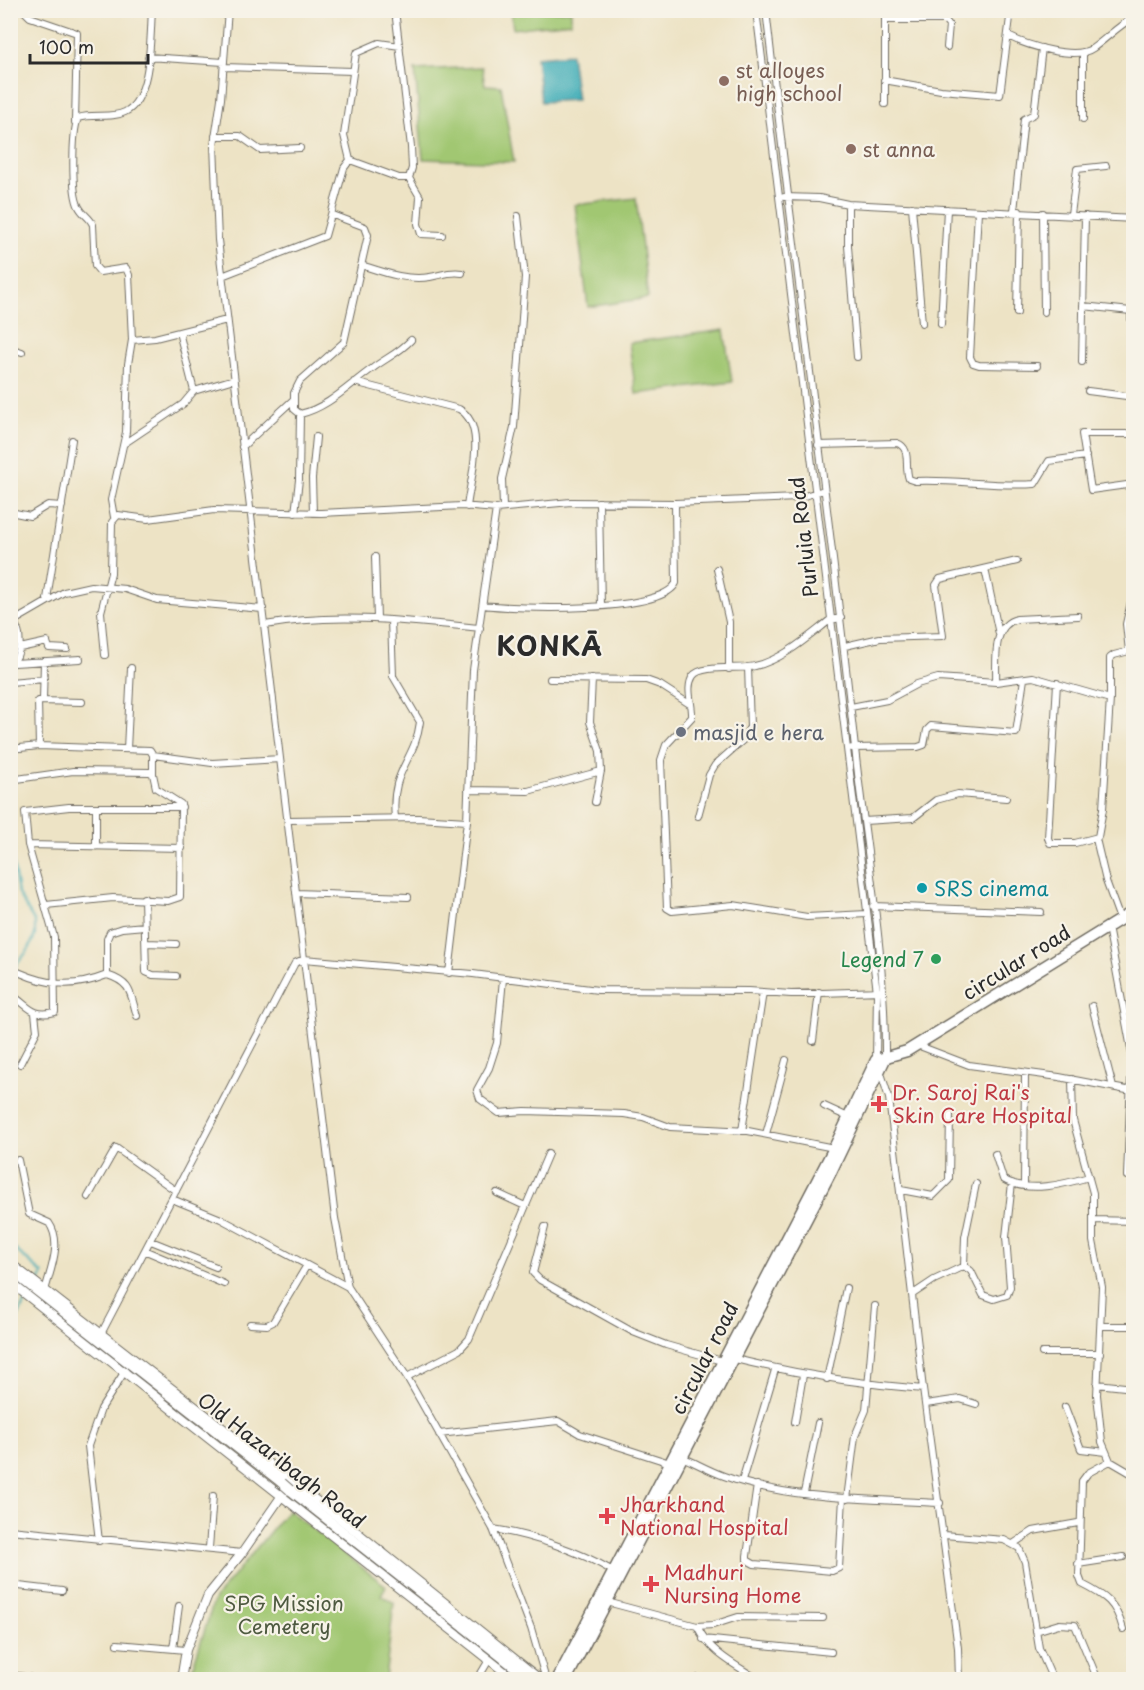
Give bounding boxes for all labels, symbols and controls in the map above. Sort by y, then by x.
scale bar [30,27,148,65]
text: 100 m [39,33,94,60]
place label: st alloyes high school [736,55,843,108]
marker: st alloyes high school [717,74,731,88]
place label: st anna [863,134,935,164]
marker: st anna [844,142,858,156]
street label: Purluia Road [781,475,825,599]
district label: KONKĀ [497,626,603,665]
place label: masjid e hera [693,717,825,747]
marker: masjid e hera [674,725,688,739]
place label: SRS cinema [934,873,1048,903]
marker: SRS cinema [915,881,929,895]
street label: circular road [956,917,1076,1007]
place label: Legend 7 [840,944,924,974]
marker: Legend 7 [929,952,943,966]
place label: Dr. Saroj Rai's Skin Care Hospital [892,1077,1072,1130]
marker: Dr. Saroj Rai's Skin Care Hospital [870,1095,888,1113]
street label: circular road [663,1296,745,1420]
street label: Old Hazaribagh Road [192,1385,372,1535]
place label: Jharkhand National Hospital [620,1489,789,1542]
marker: Jharkhand National Hospital [598,1507,616,1525]
place label: Madhuri Nursing Home [664,1557,801,1610]
marker: Madhuri Nursing Home [642,1575,660,1593]
park label: SPG Mission Cemetery [224,1588,344,1641]

